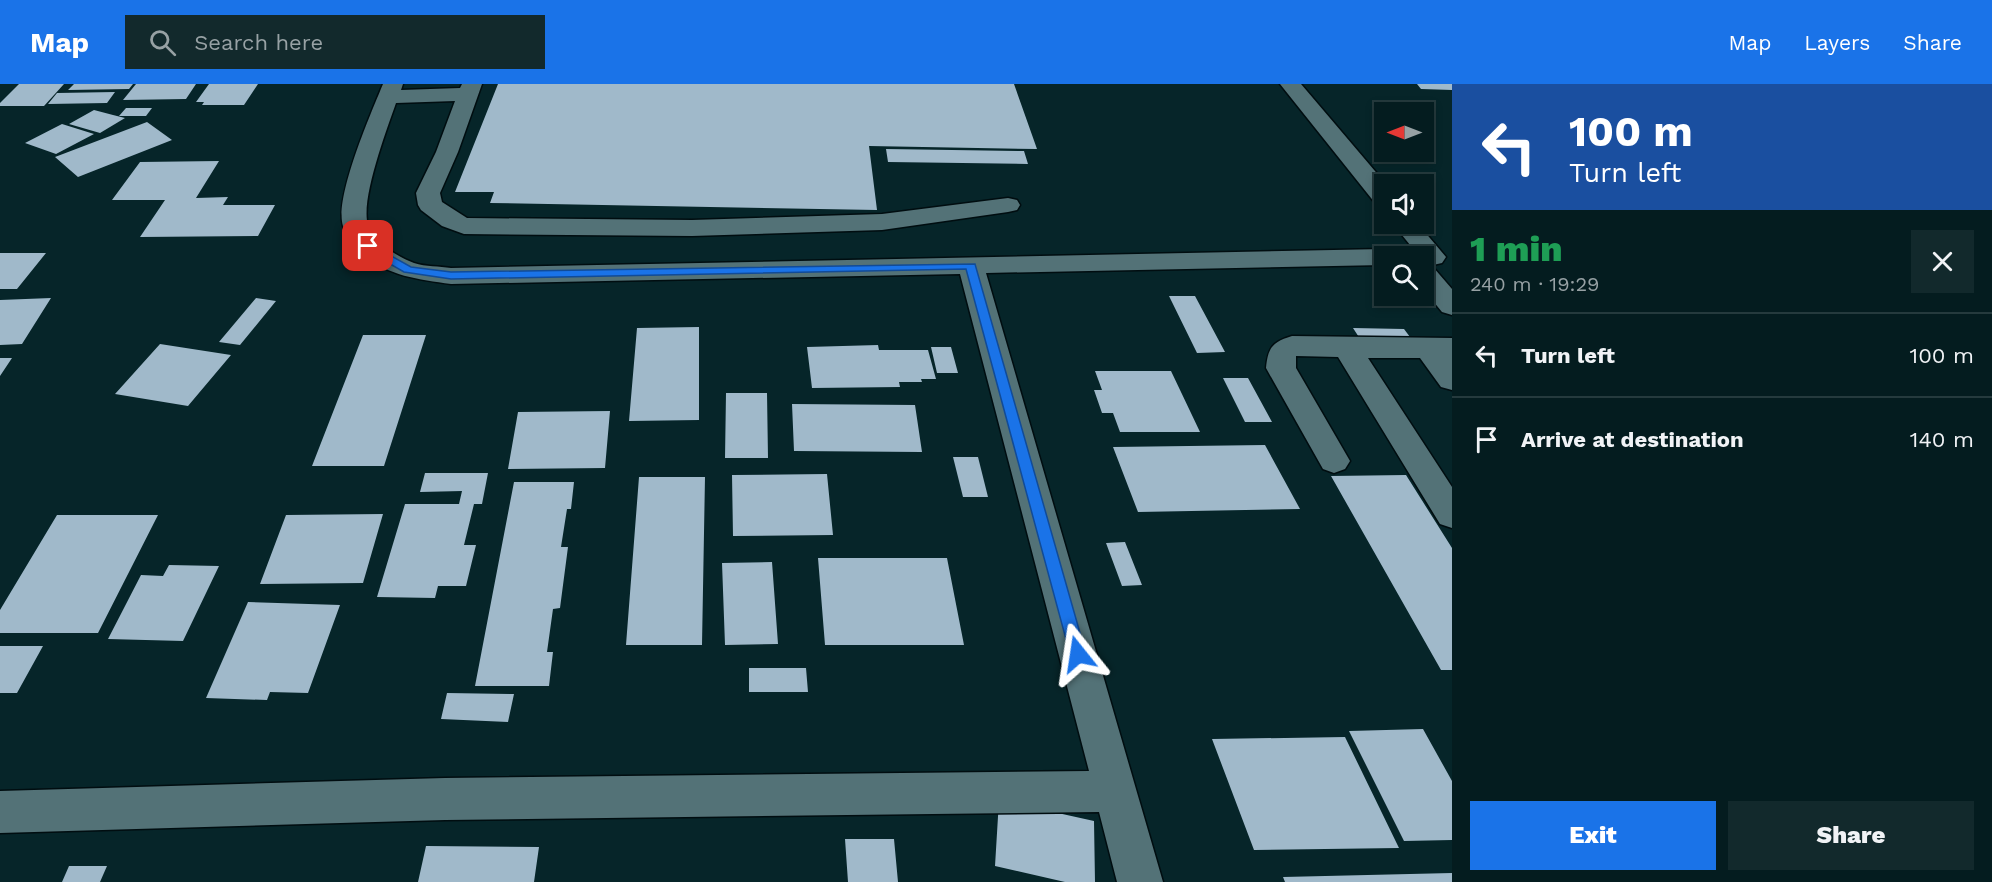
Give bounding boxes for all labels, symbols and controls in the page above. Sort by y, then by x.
search box [125,15,545,69]
text: Map [30,26,89,59]
icon: search [146,26,179,59]
text: Search here [194,30,323,55]
text: Map [1728,30,1771,55]
text: Layers [1804,30,1870,55]
text: Share [1903,30,1962,55]
north arrow [1374,102,1434,162]
map controls [1374,102,1434,306]
text: 100 m [1569,107,1693,156]
icon: left [1470,108,1548,186]
text: Turn left [1569,157,1681,189]
button: sound [1374,174,1434,234]
pin [342,220,393,271]
text: 1 min [1470,228,1563,270]
icon: arrive [351,229,384,262]
button: close [1911,230,1974,293]
button: search [1374,246,1434,306]
text: 240 m · 19:29 [1470,272,1599,296]
icon: left [1470,339,1503,372]
text: Turn left [1521,343,1615,368]
text: 100 m [1910,343,1974,368]
icon: arrive [1470,423,1503,456]
text: Arrive at destination [1521,427,1744,452]
text: 140 m [1910,427,1974,452]
position arrow [1046,622,1110,686]
button: Exit [1470,801,1716,870]
button: Share [1728,801,1974,870]

